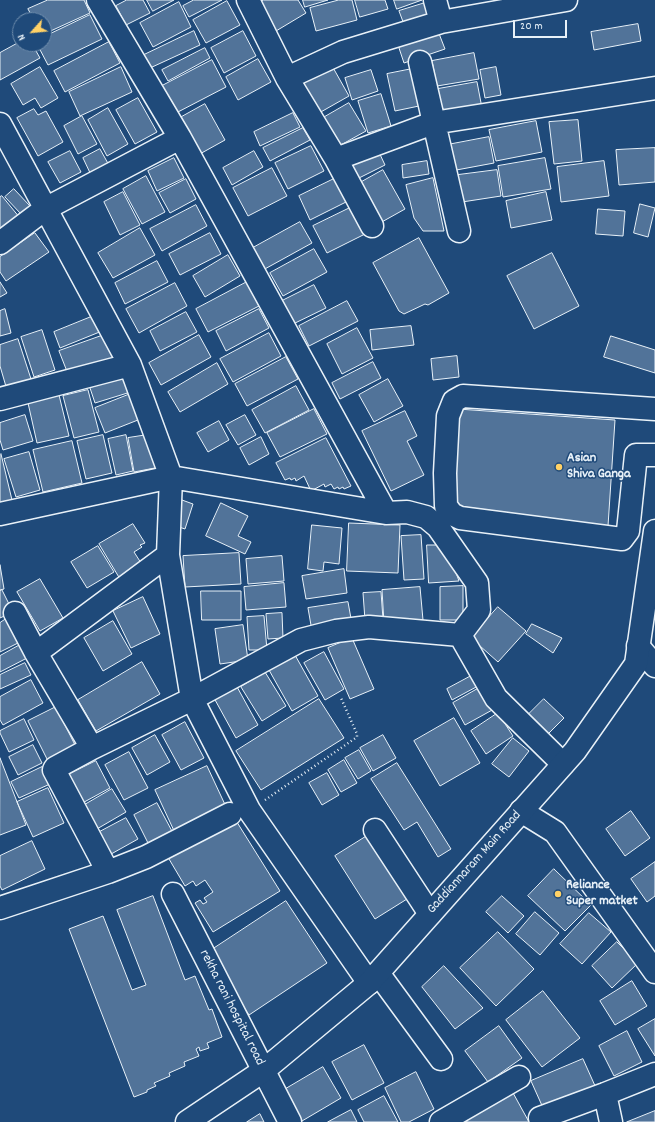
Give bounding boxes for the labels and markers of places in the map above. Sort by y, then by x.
place label: Asian Shiva Ganga [567,451,631,484]
marker: Asian Shiva Ganga [554,462,564,472]
place label: Reliance Super matket [566,878,638,910]
marker: Reliance Super matket [553,889,563,899]

